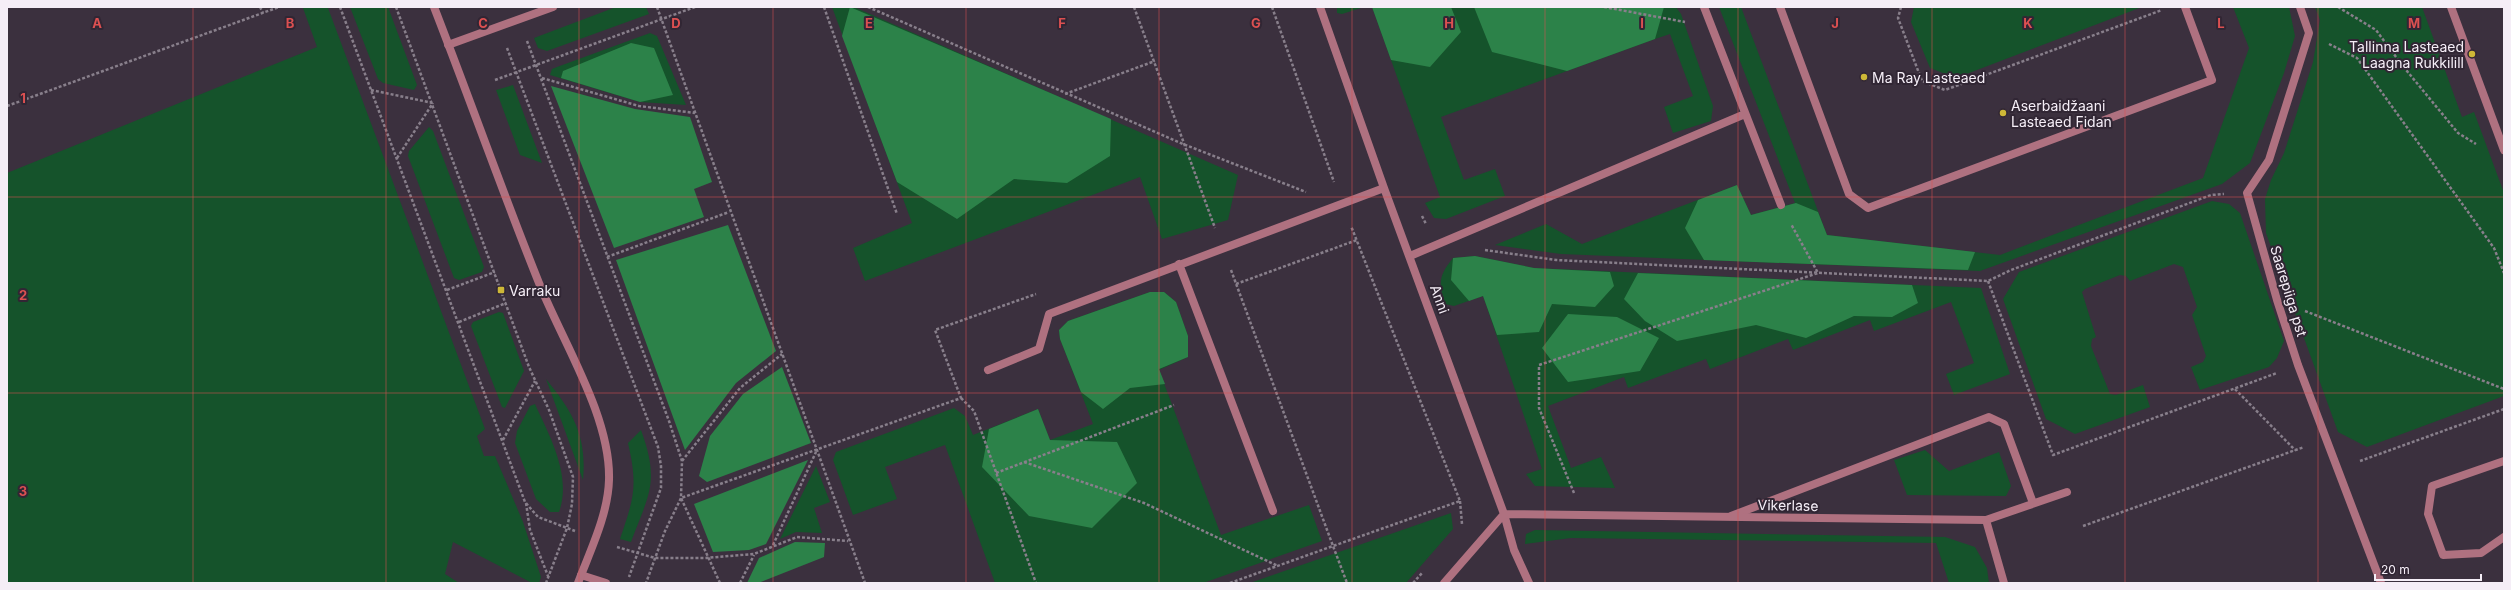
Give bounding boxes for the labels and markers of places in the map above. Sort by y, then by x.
place label: Tallinna Lasteaed Laagna Rukkilill [2349,38,2464,71]
marker: Tallinna Lasteaed Laagna Rukkilill [2467,49,2477,59]
place label: Ma Ray Lasteaed [1872,69,1985,86]
marker: Ma Ray Lasteaed [1859,72,1869,82]
place label: Aserbaidžaani Lasteaed Fidan [2011,97,2112,130]
marker: Aserbaidžaani Lasteaed Fidan [1998,108,2008,118]
place label: Varraku [509,282,560,299]
marker: Varraku [496,285,506,295]

